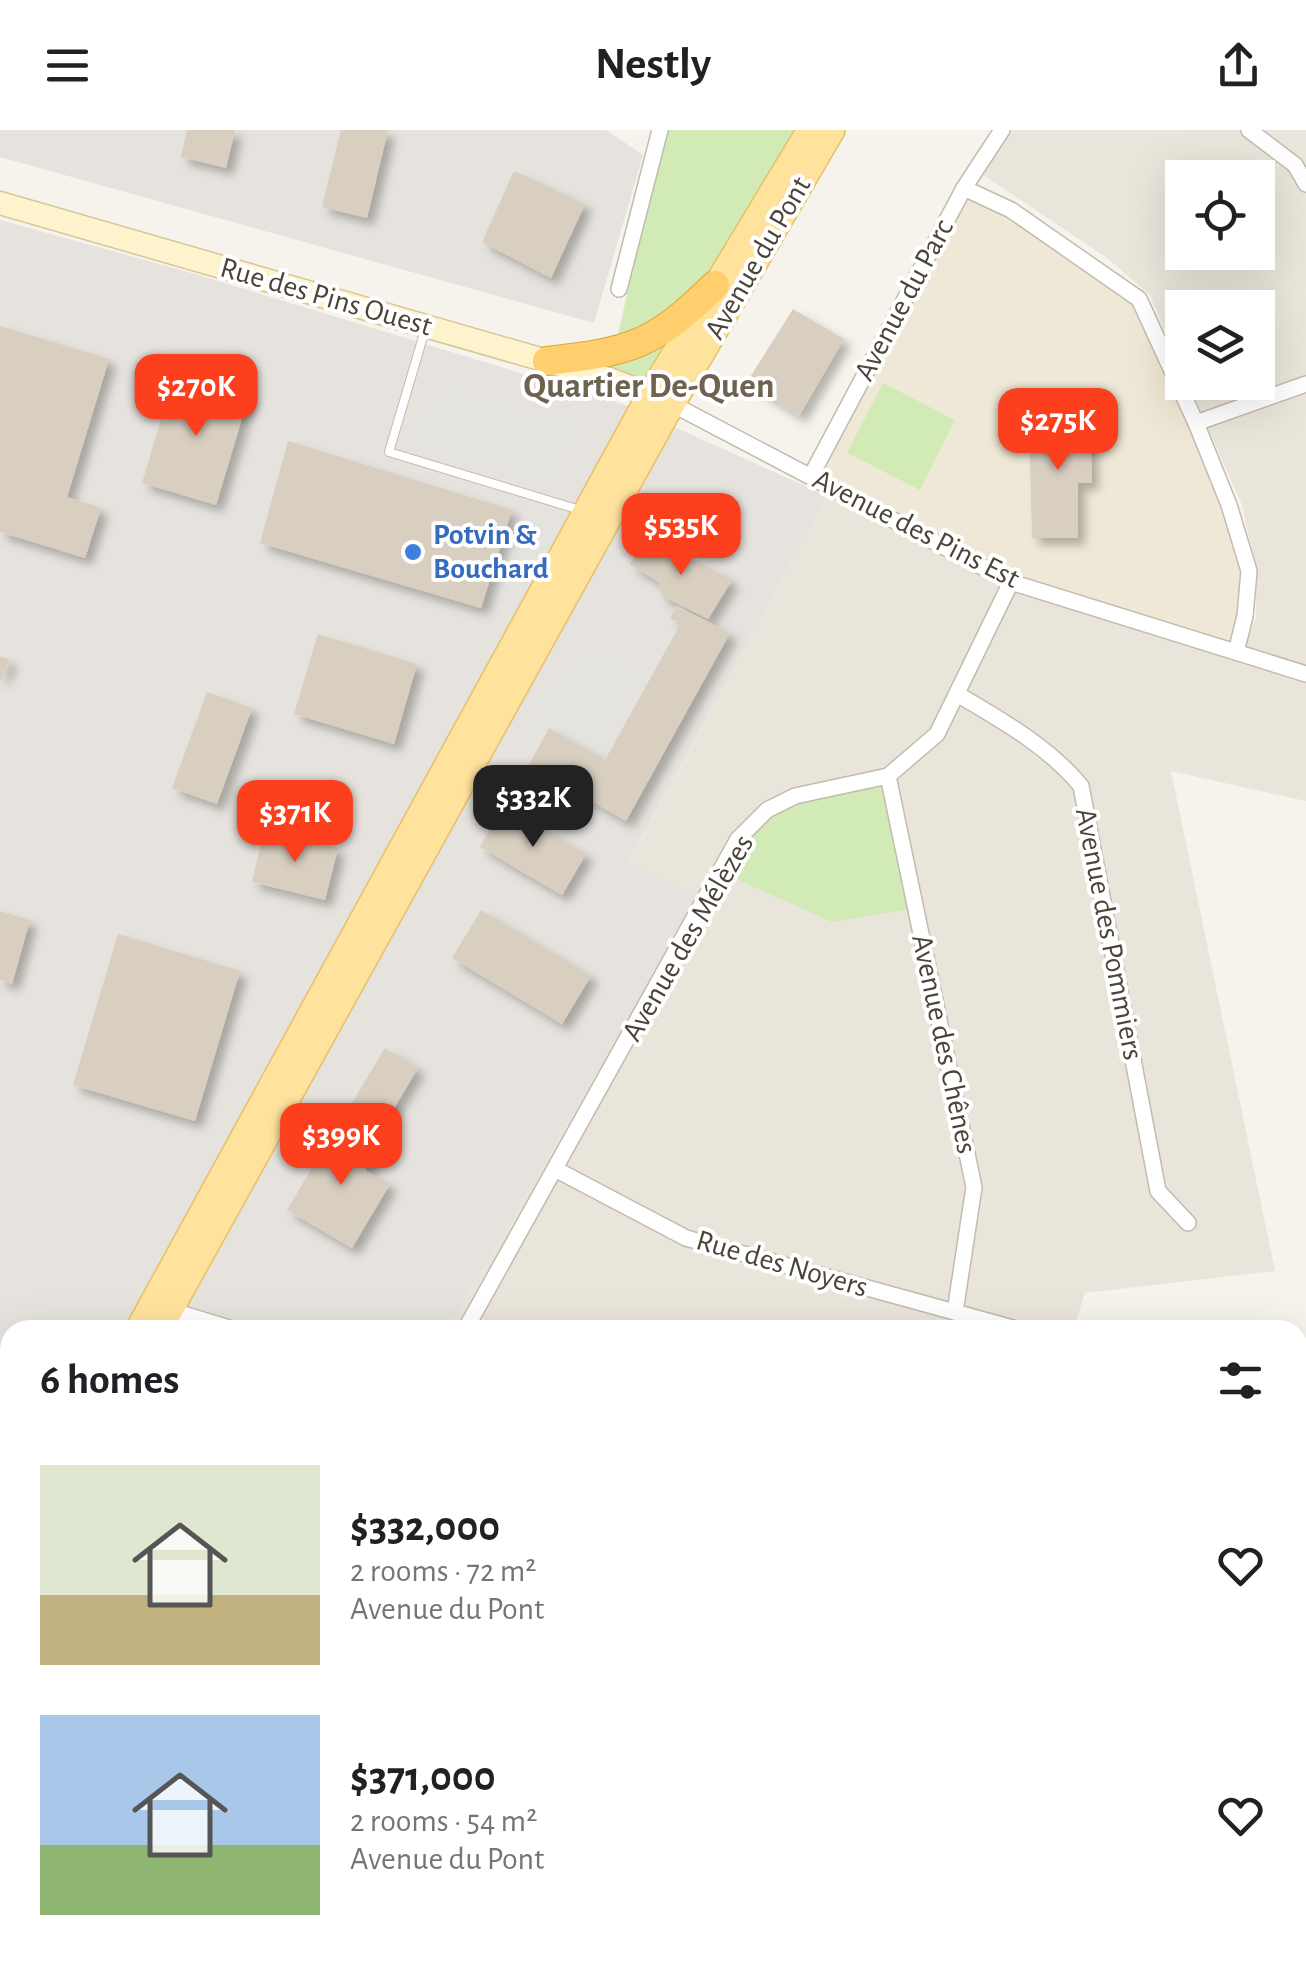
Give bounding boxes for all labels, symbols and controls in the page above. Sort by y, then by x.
icon: menu [40,38,95,93]
icon: share [1211,38,1266,93]
text: Nestly [595,42,711,87]
map controls [1165,160,1275,400]
button: locate [1165,160,1275,270]
street label: Avenue du Pont [700,171,817,344]
street label: Avenue du Parc [849,214,959,386]
street label: Rue des Pins Ouest [217,252,436,342]
button: layers [1165,290,1275,400]
pin: $270K [126,354,266,439]
district label: Quartier De-Quen [524,369,774,404]
text: $270K [157,370,235,402]
pin: $275K [988,388,1128,473]
text: $275K [1020,404,1096,436]
street label: Avenue des Pins Est [808,464,1024,594]
pin: $535K [611,493,751,578]
text: $535K [644,509,718,541]
place label: Potvin & Bouchard [433,520,549,584]
marker: Potvin & Bouchard [402,541,424,563]
pin: $332K [463,765,603,850]
pin: $371K [225,780,365,865]
text: $332K [495,781,571,813]
text: $371K [259,796,331,828]
street label: Avenue des Pommiers [1070,805,1148,1063]
street label: Avenue des Mélèzes [617,830,759,1046]
street label: Avenue des Chênes [906,932,982,1156]
pin: $399K [271,1103,411,1188]
text: $399K [302,1119,380,1151]
street label: Rue des Noyers [693,1225,871,1303]
icon: filters [1213,1353,1268,1408]
text: 6 homes [40,1359,179,1401]
icon: home [120,1505,240,1625]
text: $332,000 [350,1506,500,1548]
icon: heart [1213,1538,1268,1593]
text: 2 rooms · 72 m² [350,1555,537,1587]
text: Avenue du Pont [350,1593,544,1625]
icon: home [120,1755,240,1875]
text: $371,000 [350,1756,496,1798]
icon: heart [1213,1788,1268,1843]
text: 2 rooms · 54 m² [350,1805,537,1837]
text: Avenue du Pont [350,1843,544,1875]

